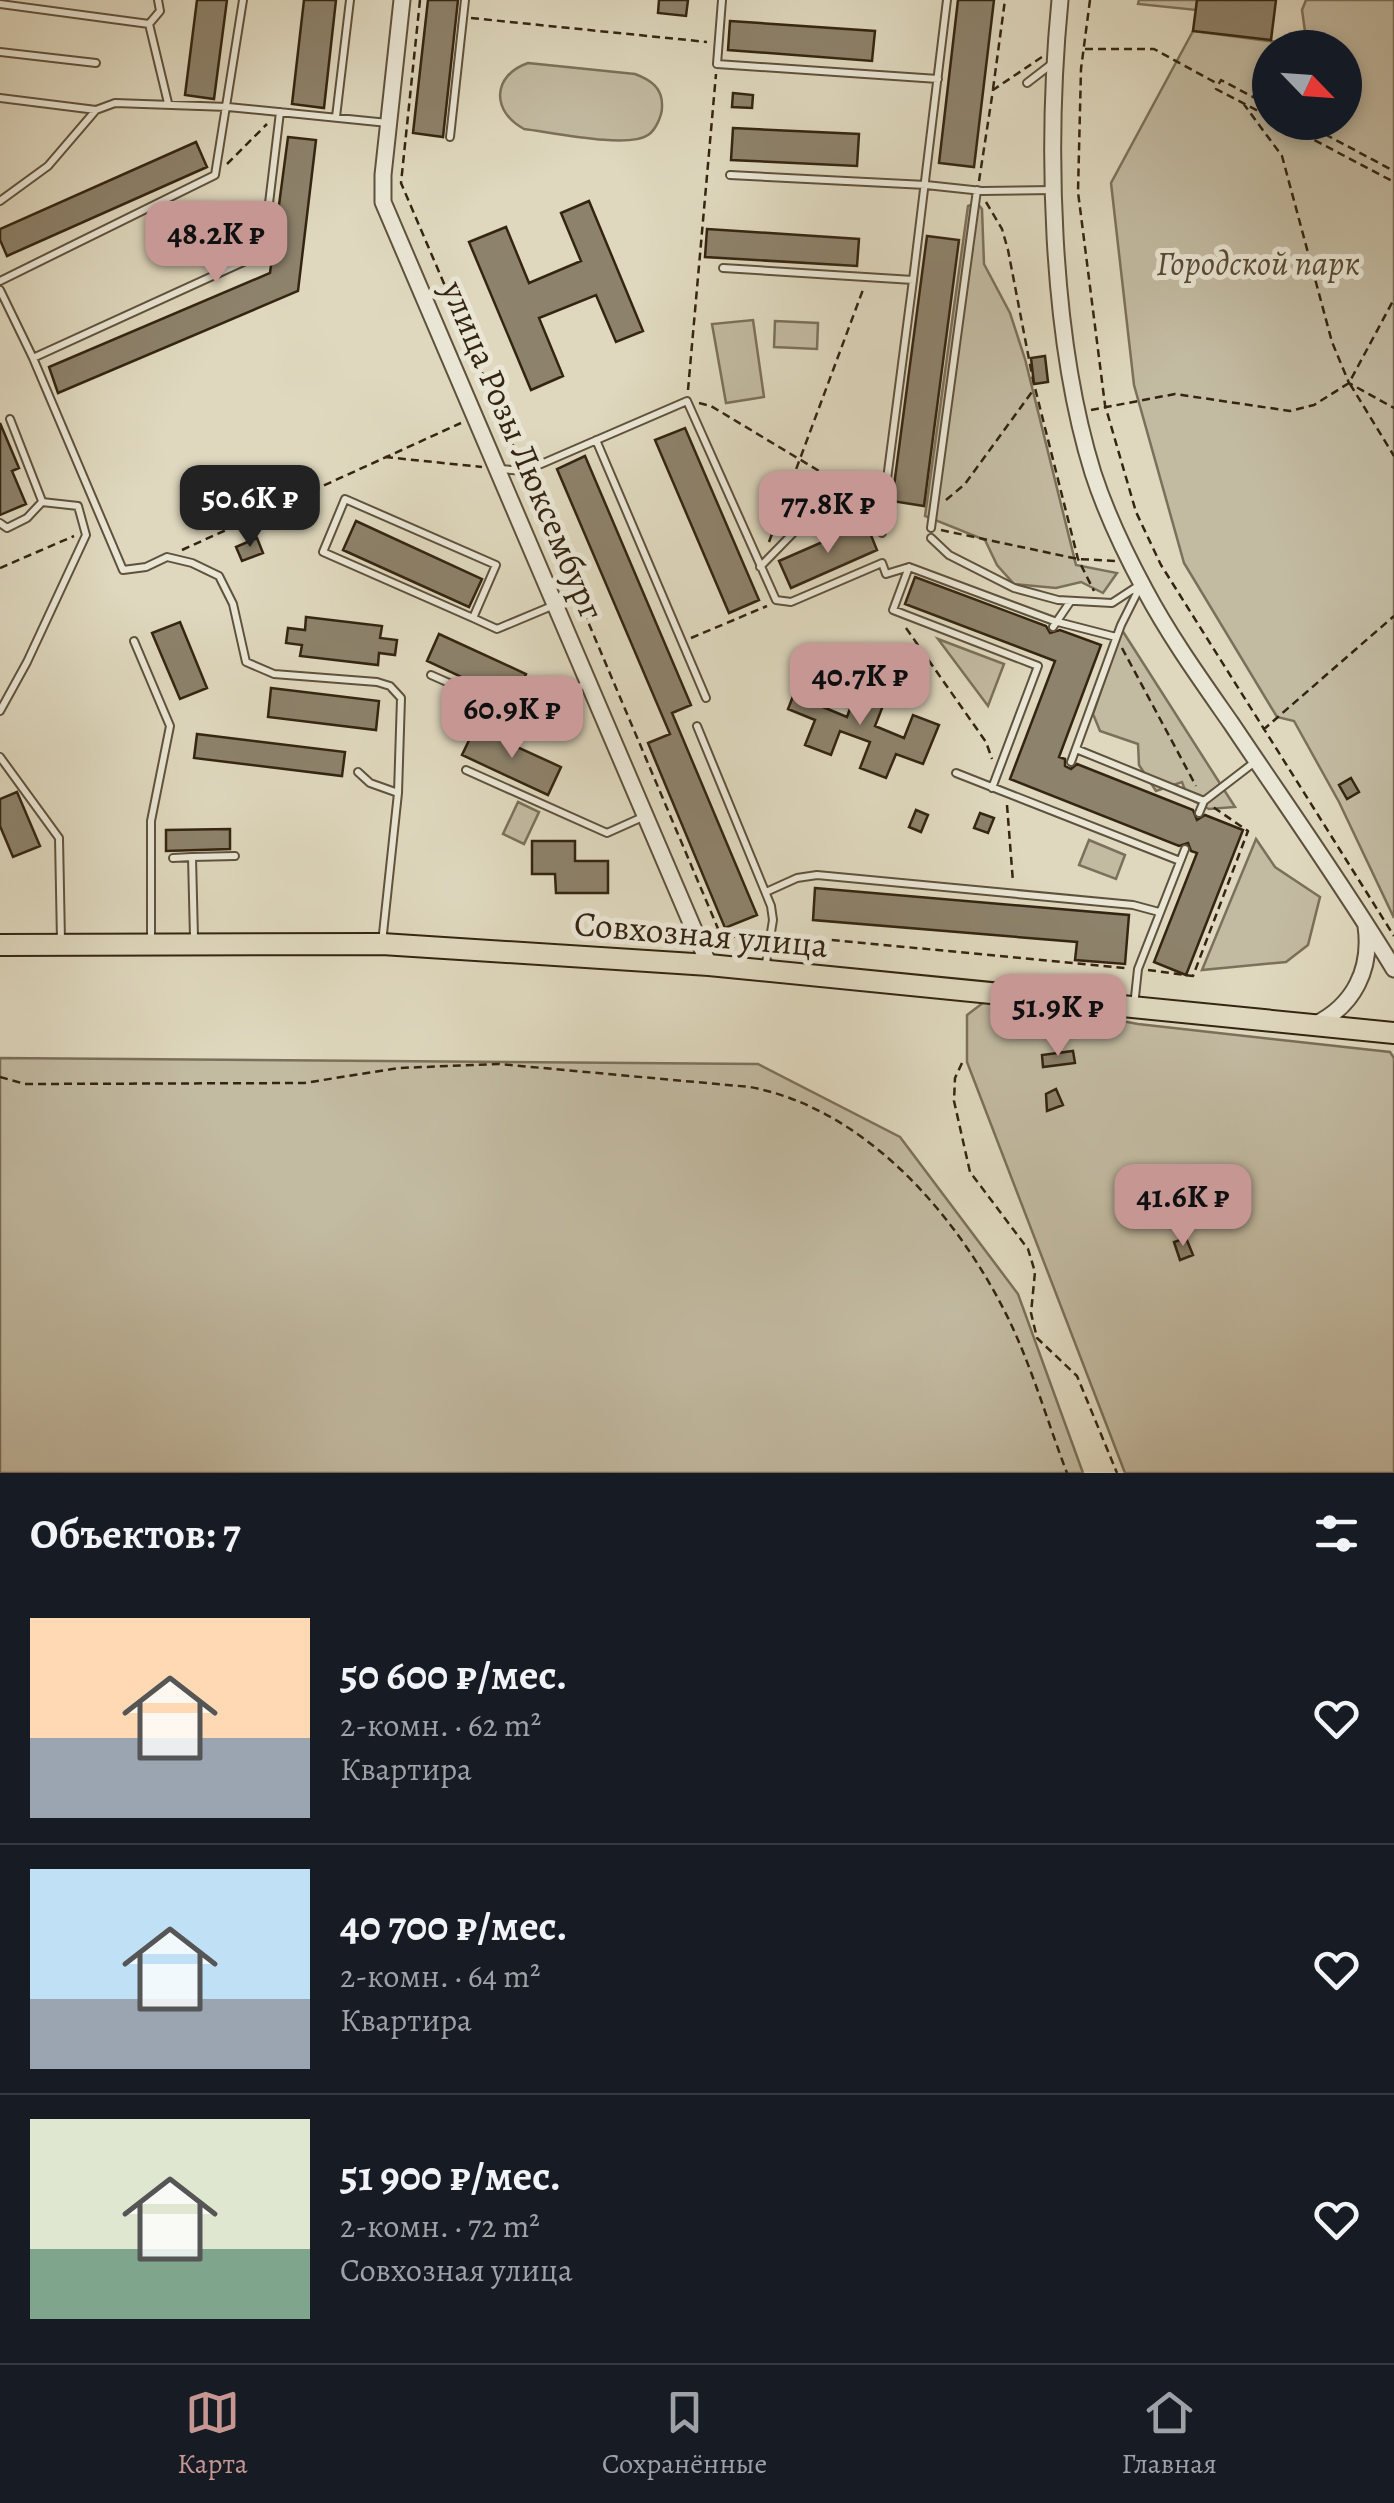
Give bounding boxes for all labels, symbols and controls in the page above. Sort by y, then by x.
north arrow [1252,30,1362,140]
map controls [1252,30,1362,140]
pin: 48.2K ₽ [124,201,308,286]
text: 48.2K ₽ [167,211,265,255]
park label: Городской парк [1156,239,1360,287]
street label: улица Розы Люксембург [430,273,616,627]
pin: 50.6K ₽ [158,465,342,550]
pin: 77.8K ₽ [736,471,920,556]
text: 50.6K ₽ [202,475,298,519]
text: 77.8K ₽ [781,481,875,525]
pin: 40.7K ₽ [768,643,952,728]
text: 40.7K ₽ [812,653,908,697]
pin: 60.9K ₽ [420,676,604,761]
text: 60.9K ₽ [463,686,561,730]
street label: Совхозная улица [572,899,830,969]
pin: 51.9K ₽ [966,974,1150,1059]
text: 51.9K ₽ [1012,984,1104,1028]
pin: 41.6K ₽ [1091,1164,1275,1249]
text: 41.6K ₽ [1136,1174,1230,1218]
text: Объектов: 7 [30,1505,241,1562]
icon: filters [1309,1506,1364,1561]
text: 50 600 ₽/мес. [340,1646,567,1703]
icon: home [110,1658,230,1778]
icon: heart [1309,1691,1364,1746]
text: 2-комн. · 62 m² [340,1703,541,1747]
text: Квартира [340,1747,472,1791]
text: 40 700 ₽/мес. [340,1897,567,1954]
icon: home [110,1909,230,2029]
icon: heart [1309,1942,1364,1997]
text: 2-комн. · 64 m² [340,1954,540,1998]
text: Квартира [340,1998,472,2042]
text: 51 900 ₽/мес. [340,2147,561,2204]
icon: home [110,2159,230,2279]
icon: heart [1309,2192,1364,2247]
text: 2-комн. · 72 m² [340,2204,540,2248]
text: Совхозная улица [340,2248,573,2292]
tab: Карта [177,2385,248,2483]
tab: Сохранённые [602,2385,767,2483]
tab: Главная [1122,2385,1217,2483]

